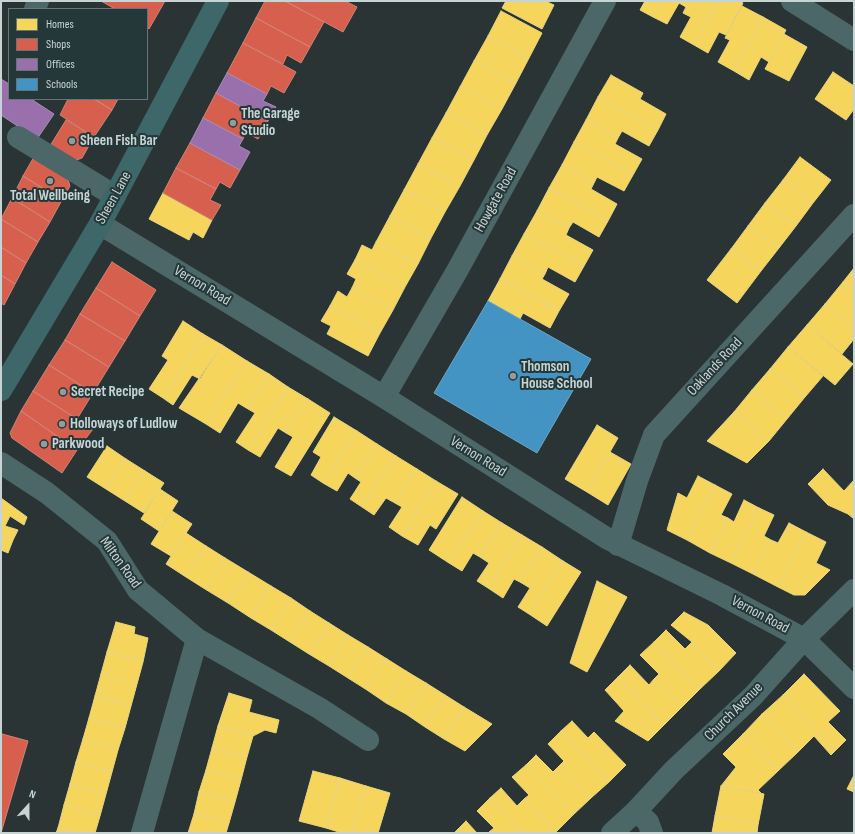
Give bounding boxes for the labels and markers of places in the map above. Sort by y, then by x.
place label: The Garage Studio [241,105,300,140]
marker: The Garage Studio [228,118,238,128]
place label: Sheen Fish Bar [80,132,157,150]
marker: Sheen Fish Bar [67,136,77,146]
marker: Total Wellbeing [45,176,55,186]
place label: Total Wellbeing [10,187,90,205]
place label: Thomson House School [521,358,592,393]
marker: Thomson House School [508,371,518,381]
place label: Secret Recipe [71,383,144,401]
marker: Secret Recipe [58,387,68,397]
place label: Holloways of Ludlow [70,415,177,433]
marker: Holloways of Ludlow [57,419,67,429]
place label: Parkwood [52,435,104,453]
marker: Parkwood [39,439,49,449]

